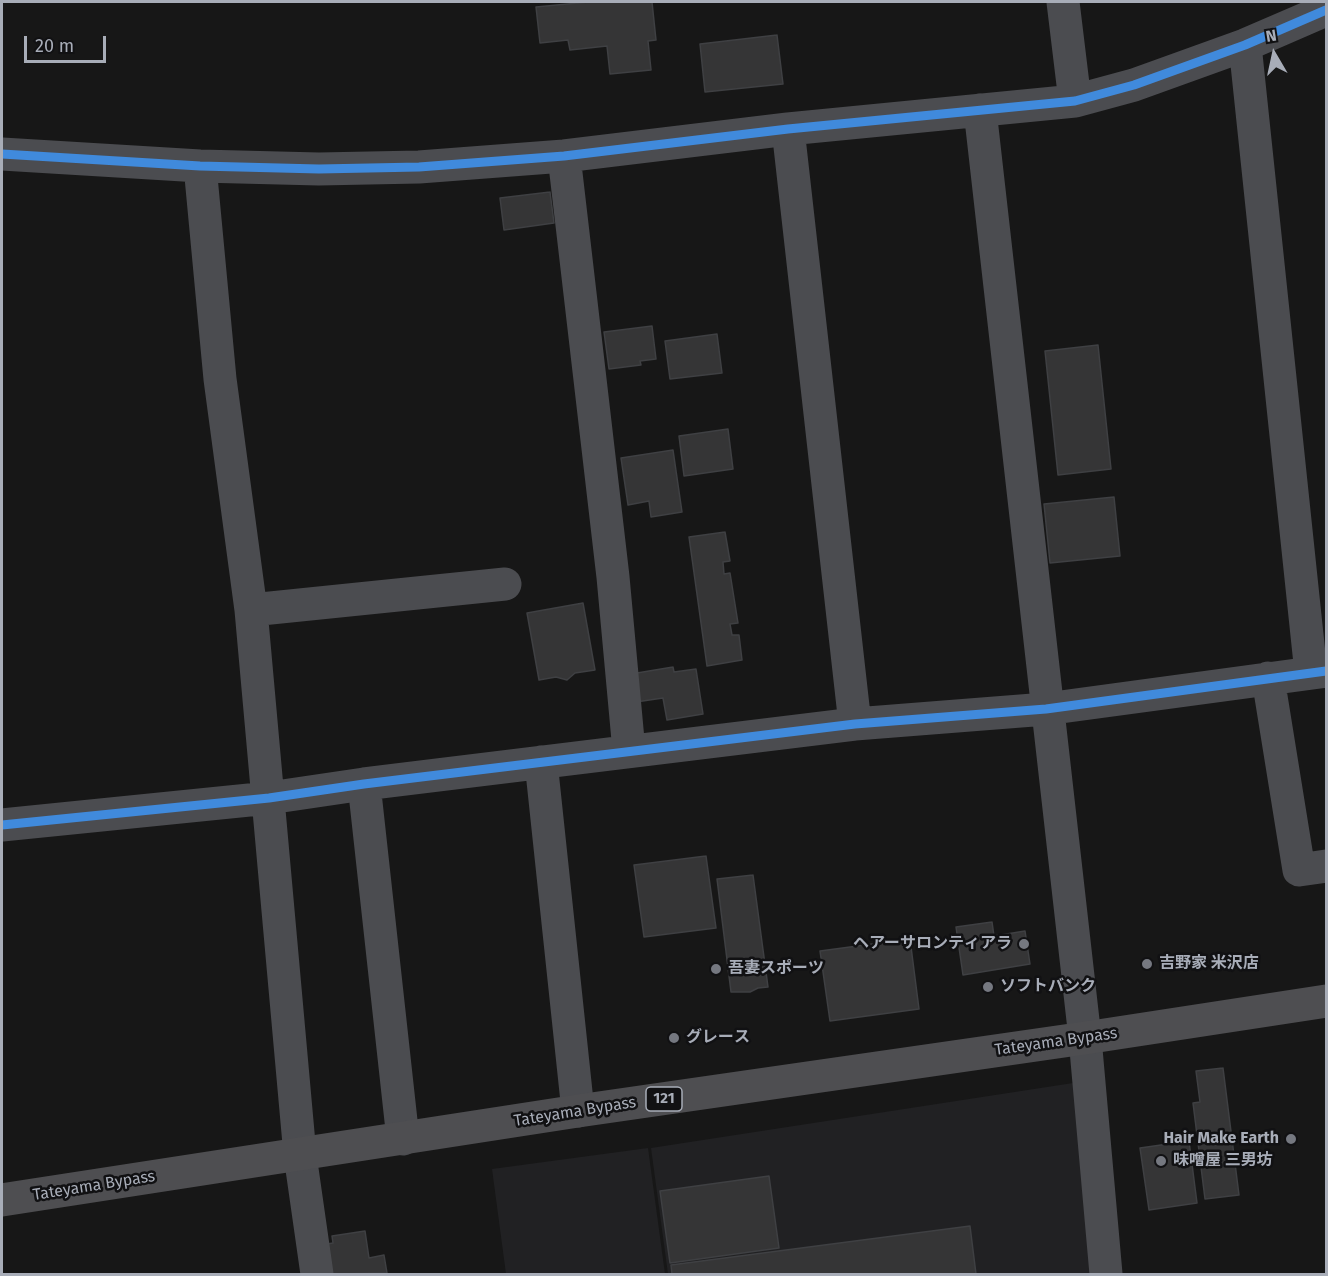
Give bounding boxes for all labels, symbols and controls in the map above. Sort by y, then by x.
scale bar [27,24,110,62]
north arrow [1244,24,1304,84]
text: N [1264,26,1278,46]
text: 20 m [35,35,74,57]
place label: ヘアーサロンティアラ [853,934,1012,954]
marker: ヘアーサロンティアラ [1017,937,1031,951]
place label: 吉野家 米沢店 [1159,954,1259,974]
marker: 吉野家 米沢店 [1140,957,1154,971]
place label: 吾妻スポーツ [728,959,824,979]
marker: 吾妻スポーツ [709,962,723,976]
place label: ソフトバンク [1000,977,1096,997]
marker: ソフトバンク [981,980,995,994]
street label: Tateyama Bypass [993,1024,1119,1060]
place label: グレース [686,1028,750,1048]
marker: グレース [667,1031,681,1045]
road number: 121 [646,1087,682,1111]
street label: Tateyama Bypass [512,1093,638,1131]
place label: Hair Make Earth [1163,1129,1279,1149]
marker: Hair Make Earth [1284,1132,1298,1146]
place label: 味噌屋 三男坊 [1173,1151,1273,1171]
marker: 味噌屋 三男坊 [1154,1154,1168,1168]
street label: Tateyama Bypass [31,1167,157,1205]

